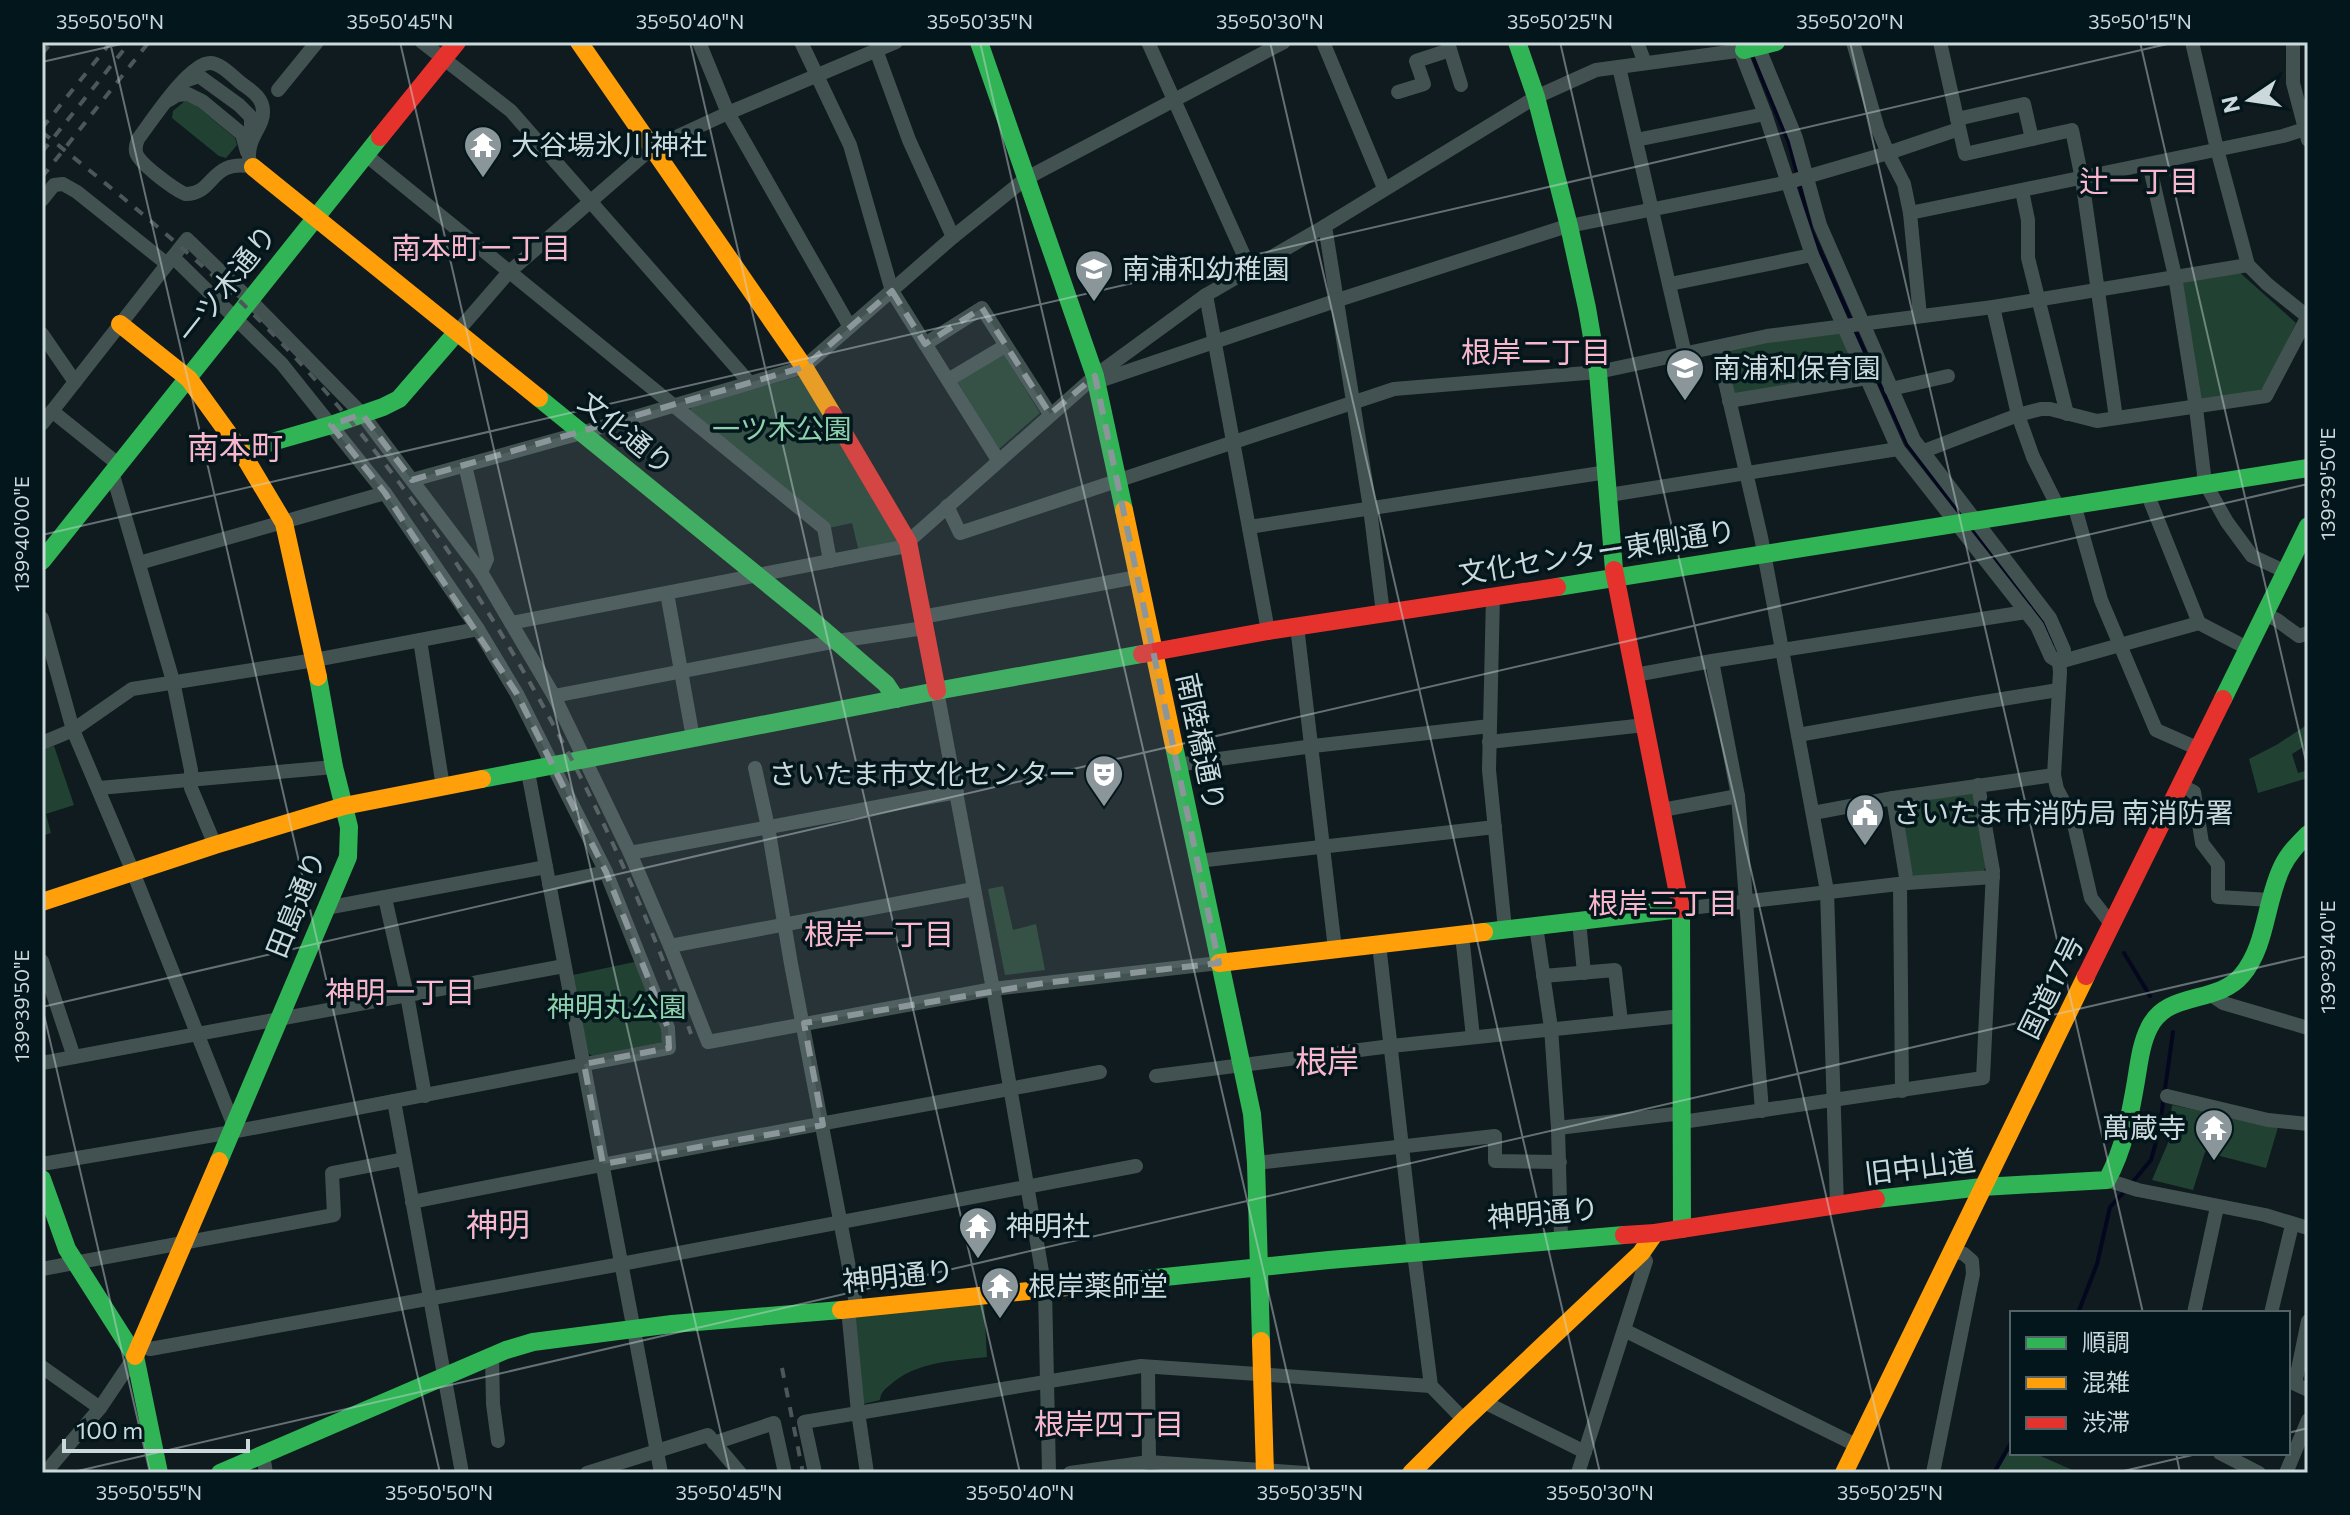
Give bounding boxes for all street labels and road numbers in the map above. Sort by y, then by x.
street label: 一ツ木通り [170,218,283,349]
street label: 文化通り [572,384,681,481]
street label: 文化センター東側通り [1456,512,1738,590]
street label: 南陸橋通り [1171,670,1233,814]
street label: 田島通り [258,845,332,962]
street label: 国道17号 [2011,929,2090,1044]
street label: 旧中山道 [1862,1142,1978,1190]
street label: 神明通り [1486,1190,1600,1234]
street label: 神明通り [840,1252,955,1298]

